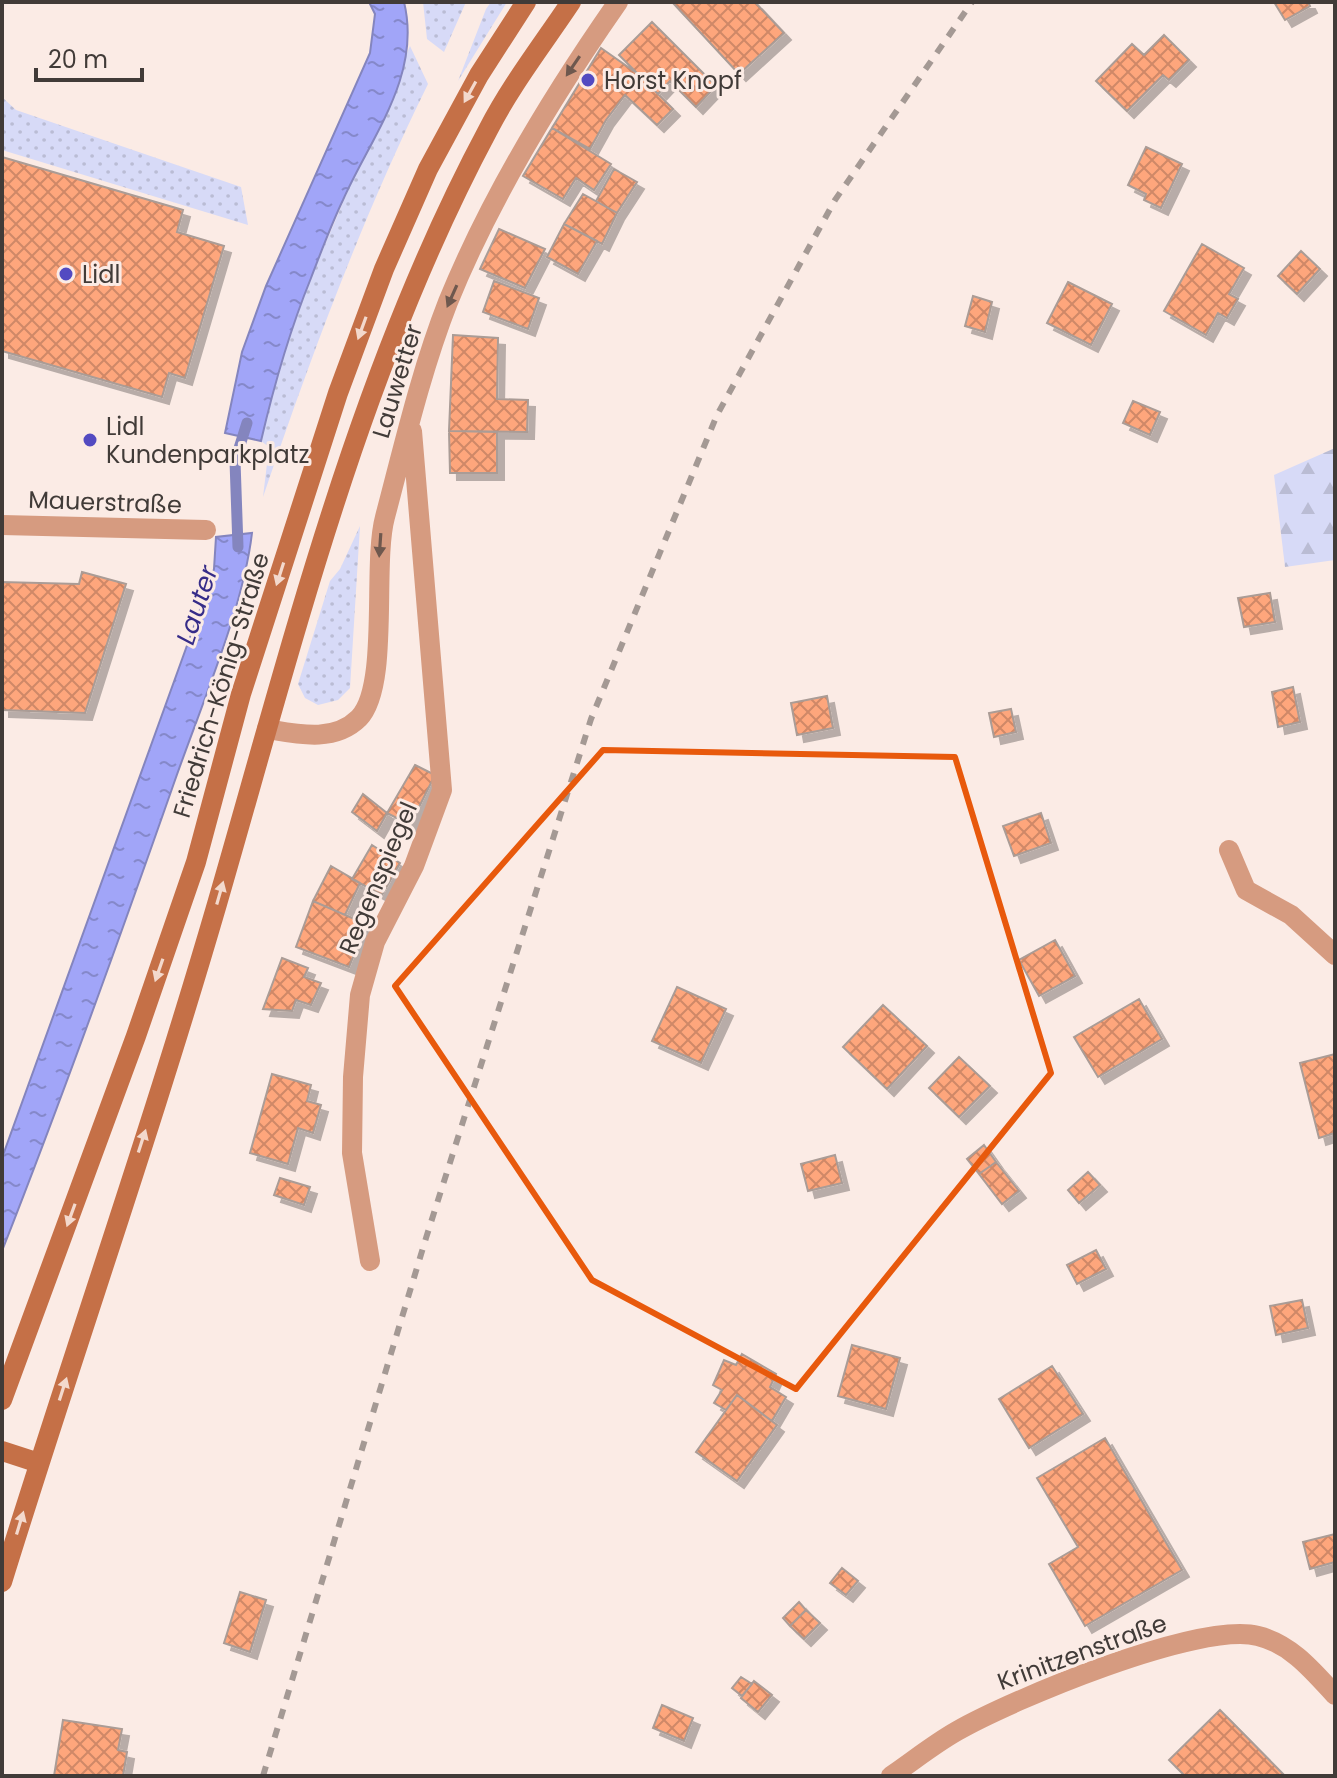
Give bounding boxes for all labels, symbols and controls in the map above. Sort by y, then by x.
scale bar [36,32,142,82]
text: 20 m [48,43,108,76]
one-way arrow [567,55,581,77]
place label: Horst Knopf [604,64,742,97]
marker: Horst Knopf [579,71,597,89]
one-way arrow [464,81,478,103]
place label: Lidl [82,258,120,291]
marker: Lidl [57,265,75,283]
one-way arrow [445,284,459,307]
one-way arrow [355,316,368,340]
street label: Lauwetter [364,320,430,442]
place label: Lidl Kundenparkplatz [106,410,309,471]
marker: Lidl Kundenparkplatz [81,431,99,449]
street label: Mauerstraße [28,483,182,521]
one-way arrow [373,533,386,558]
street label: Friedrich-König-Straße [165,548,277,822]
water label: Lauter [167,560,227,649]
one-way arrow [273,563,286,587]
street label: Regenspiegel [331,797,425,959]
one-way arrow [214,881,227,905]
one-way arrow [152,958,164,982]
one-way arrow [136,1129,148,1153]
one-way arrow [64,1203,76,1227]
one-way arrow [57,1377,69,1401]
one-way arrow [15,1510,27,1534]
street label: Krinitzenstraße [993,1606,1171,1698]

